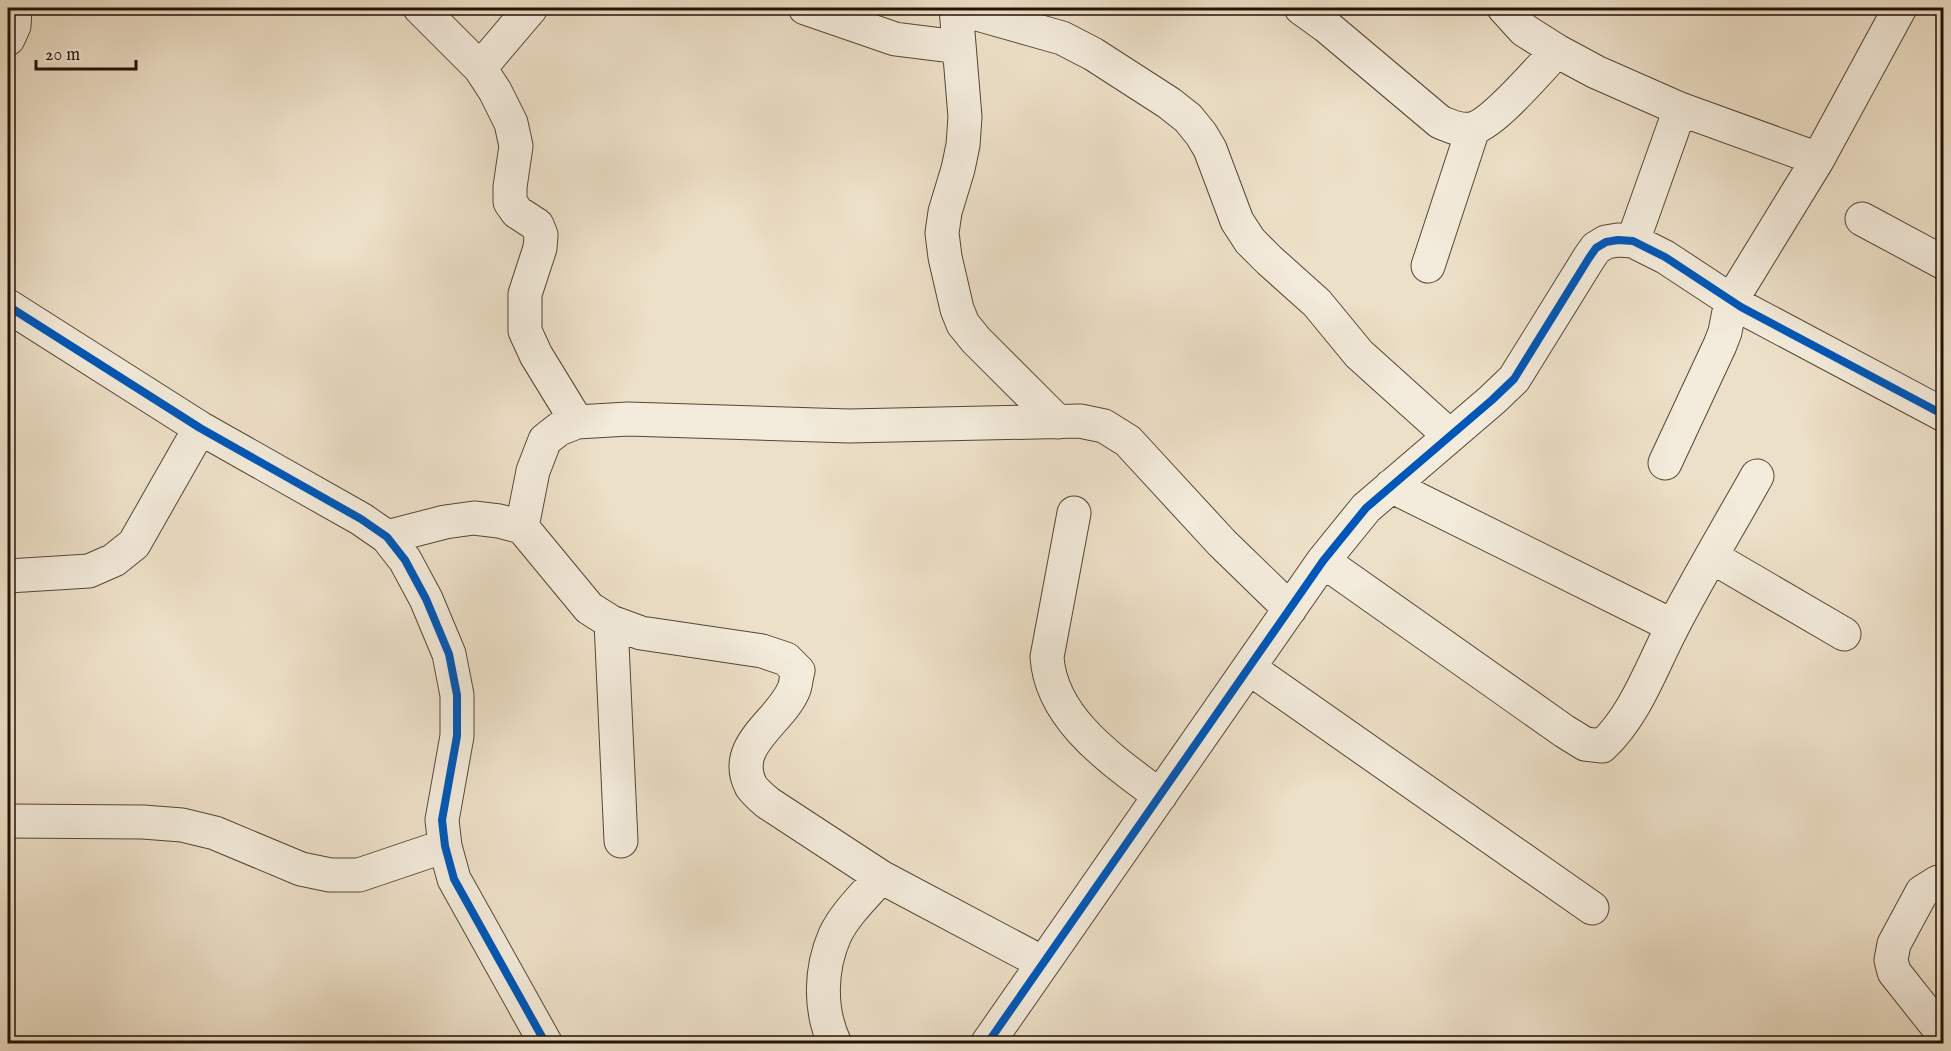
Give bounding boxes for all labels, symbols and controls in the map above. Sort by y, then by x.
scale bar [36,33,136,71]
text: 20 m [45,44,80,67]

